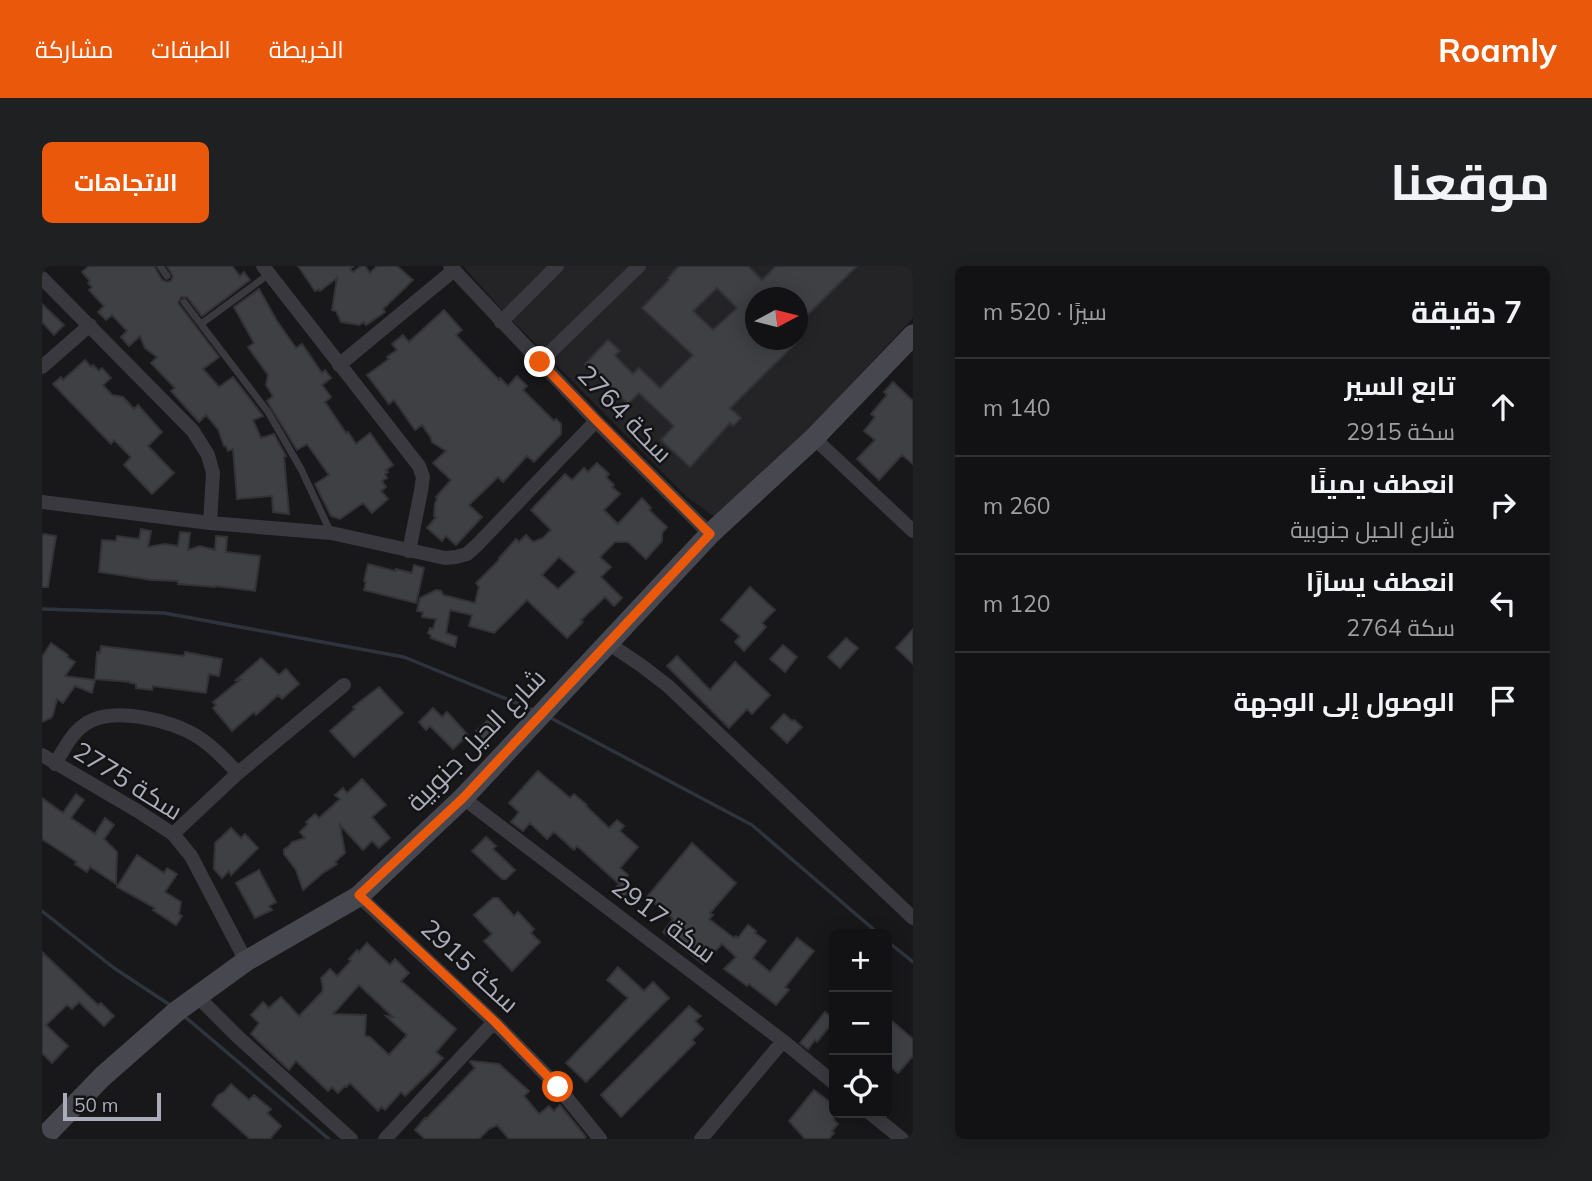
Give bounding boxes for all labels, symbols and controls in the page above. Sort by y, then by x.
text: Roamly [1438,29,1557,70]
text: مشاركة [35,34,113,64]
text: الطبقات [151,34,231,64]
text: الخريطة [269,34,344,64]
button: الاتجاهات [42,142,209,223]
text: موقعنا [1390,151,1550,212]
north arrow [745,287,808,350]
text: 7 دقيقة [1411,293,1522,331]
text: سيرًا · 520 m [983,297,1107,326]
route end [524,346,555,377]
street label: سكة 2764 [571,358,680,469]
text: تابع السير [1344,369,1455,402]
icon: ahead [1484,388,1522,426]
text: 140 m [983,393,1051,422]
text: سكة 2915 [1346,417,1455,446]
text: انعطف يمينًا [1309,467,1455,500]
icon: right [1484,486,1522,524]
text: 260 m [983,491,1051,520]
text: شارع الحيل جنوبية [1290,515,1455,544]
text: انعطف يسارًا [1306,565,1455,598]
icon: left [1484,584,1522,622]
text: 120 m [983,589,1051,618]
text: سكة 2764 [1346,613,1455,642]
street label: شارع الحيل جنوبية [399,661,553,819]
icon: arrive [1484,682,1522,720]
text: الوصول إلى الوجهة [1234,685,1455,718]
street label: سكة 2775 [67,734,189,827]
street label: سكة 2917 [605,869,723,970]
street label: سكة 2915 [414,912,527,1020]
map controls [829,929,892,1118]
button: + [829,929,892,992]
button: − [829,992,892,1055]
button: locate [829,1055,892,1118]
route start [542,1071,573,1102]
scale bar [63,1090,161,1122]
text: 50 m [74,1093,118,1117]

